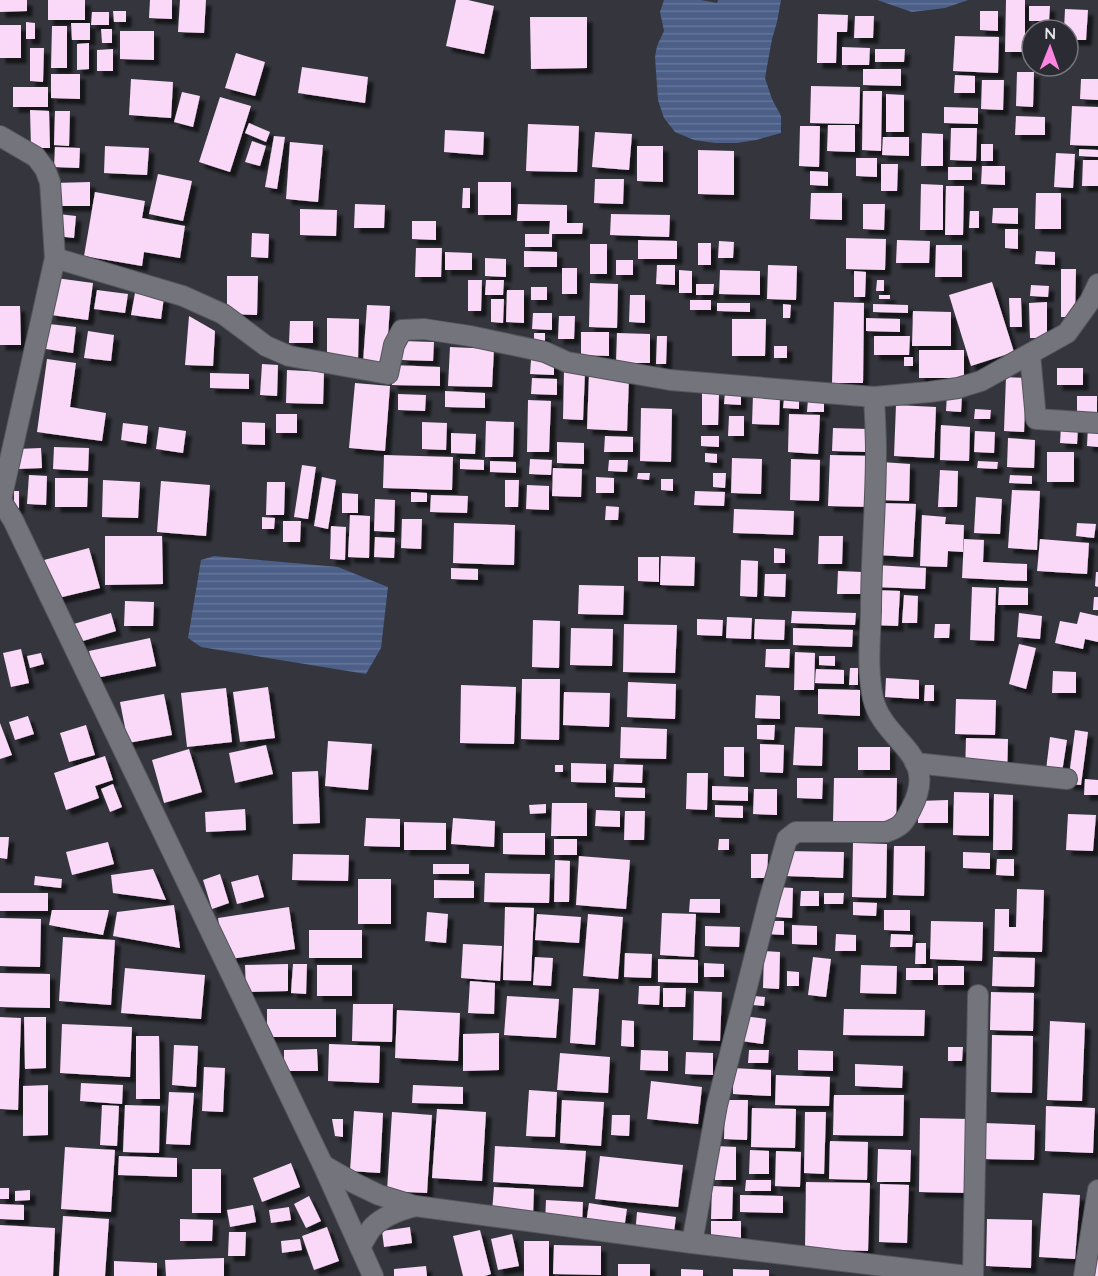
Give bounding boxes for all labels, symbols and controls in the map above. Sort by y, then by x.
north arrow [1020,18,1080,78]
text: N [1044,23,1056,43]

